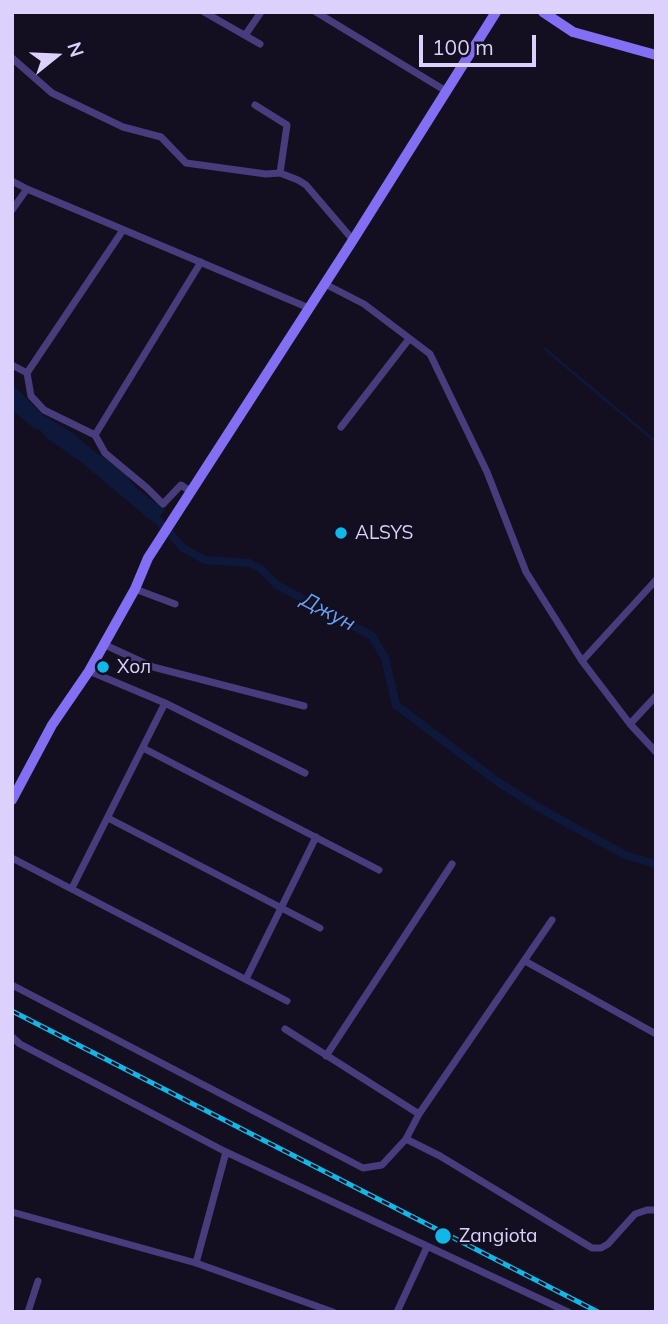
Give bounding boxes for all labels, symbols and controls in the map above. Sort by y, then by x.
north arrow [21,21,91,91]
scale bar [423,21,540,65]
text: 100 m [432,34,494,60]
text: N [62,39,90,60]
place label: ALSYS [355,522,413,544]
marker: ALSYS [333,525,349,541]
water label: Джун [297,587,359,637]
place label: Хол [117,656,151,678]
marker: Хол [95,659,111,675]
place label: Zangiota [459,1225,537,1247]
marker: Zangiota [433,1226,453,1246]

